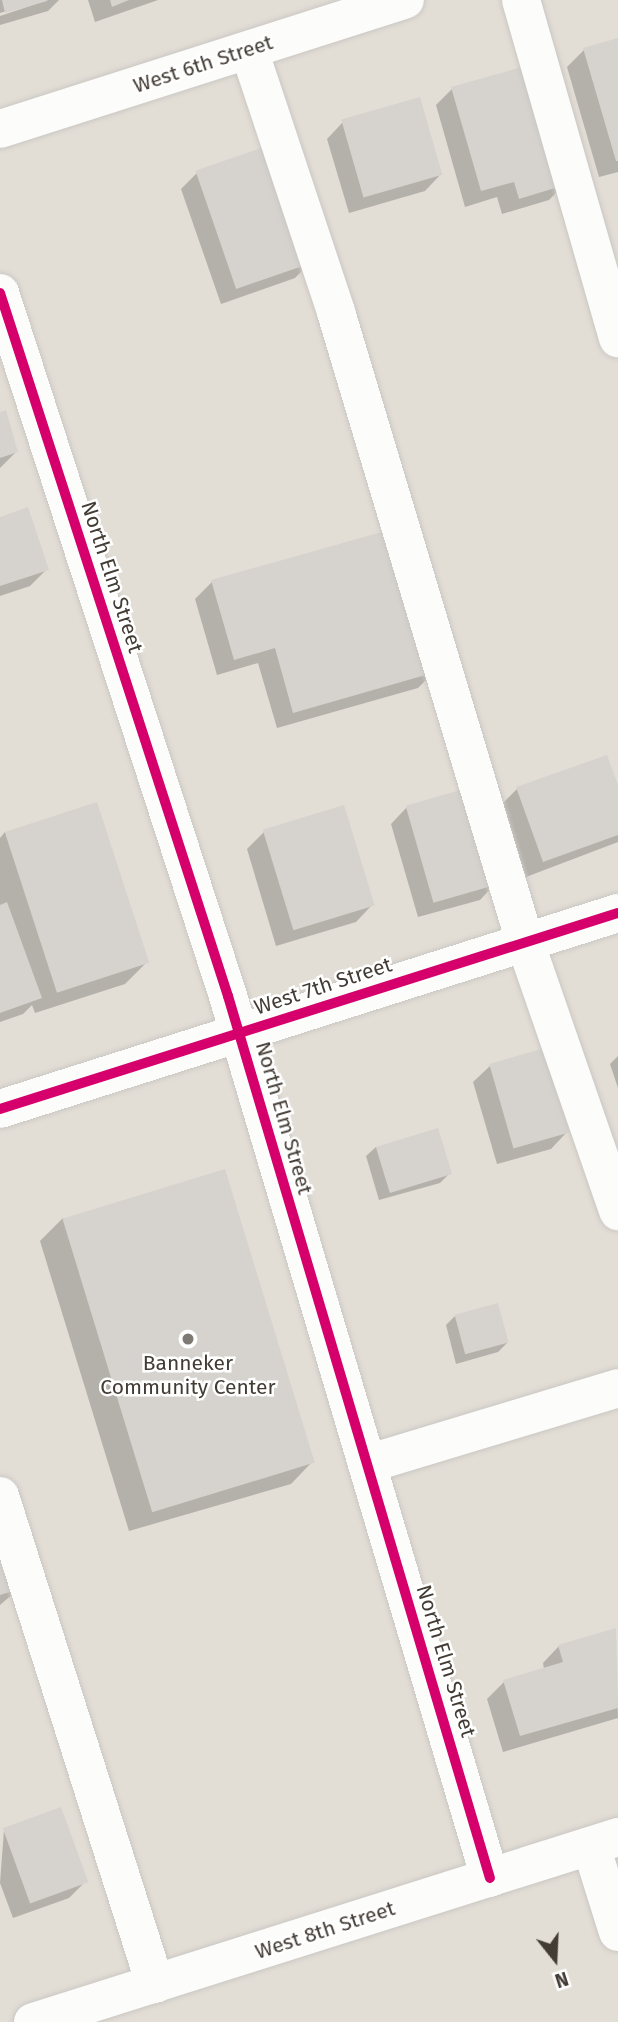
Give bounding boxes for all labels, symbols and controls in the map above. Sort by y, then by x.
street label: West 6th Street [130,30,276,98]
street label: North Elm Street [76,498,148,656]
street label: West 7th Street [251,952,395,1020]
street label: North Elm Street [250,1039,318,1197]
marker: Banneker Community Center [180,1331,196,1347]
place label: Banneker Community Center [100,1350,276,1400]
street label: North Elm Street [411,1582,481,1740]
street label: West 8th Street [252,1896,398,1964]
north arrow [520,1924,590,1994]
text: N [552,1967,571,1992]

